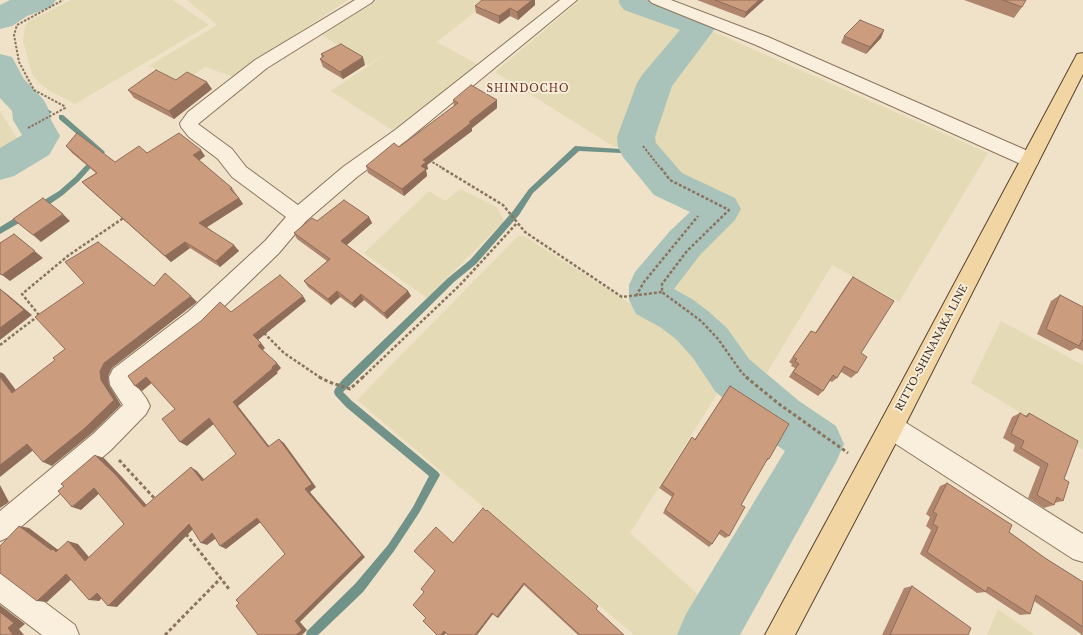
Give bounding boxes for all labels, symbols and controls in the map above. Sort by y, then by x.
district label: SHINDOCHO [487,83,569,95]
street label: RITTO-SHINANAKA LINE [894,283,970,413]

